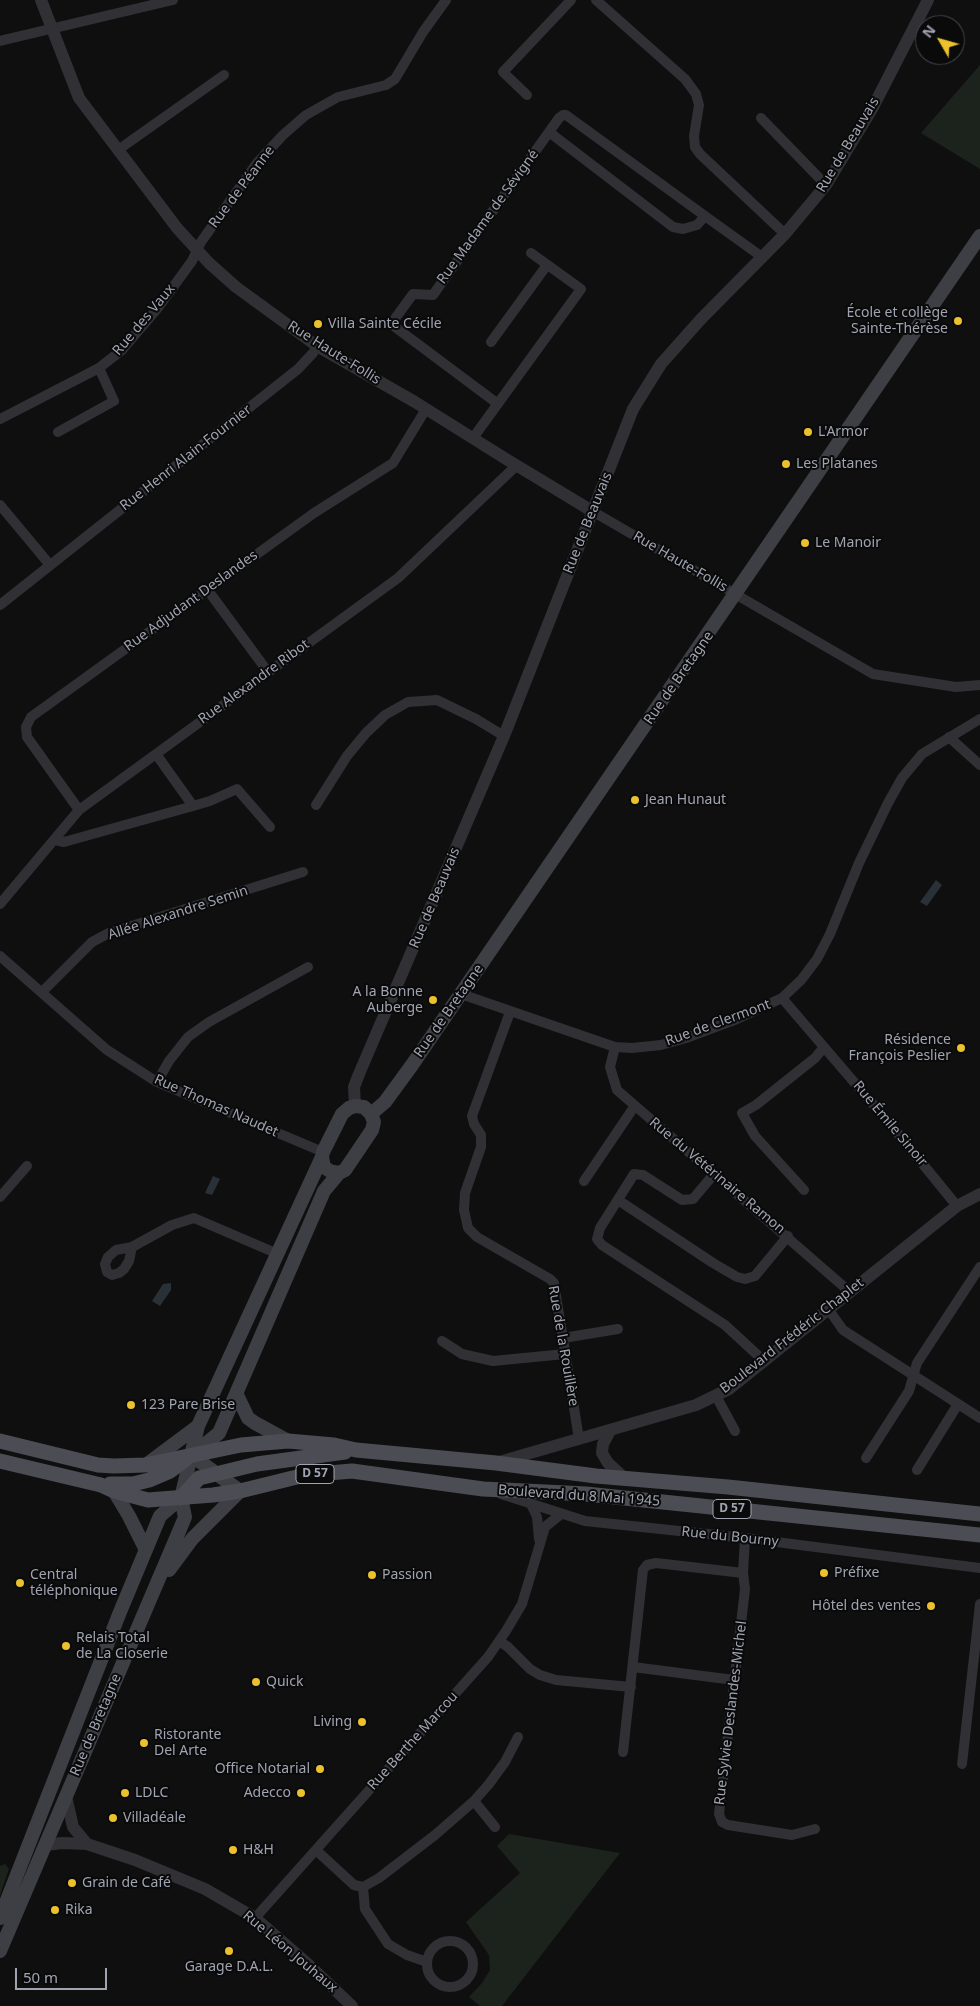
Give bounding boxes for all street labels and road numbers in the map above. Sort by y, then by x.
street label: Rue de Beauvais [813,94,883,196]
street label: Rue de Péanne [206,143,278,231]
street label: Rue Madame de Sévigné [434,147,542,287]
street label: Rue des Vaux [109,281,179,359]
street label: Rue Haute-Follis [284,318,384,388]
street label: Rue Henri Alain-Fournier [117,401,255,515]
street label: Rue de Beauvais [560,470,616,576]
street label: Rue Haute-Follis [630,528,730,596]
street label: Rue Adjudant Deslandes [121,547,261,655]
street label: Rue de Bretagne [641,628,717,728]
street label: Rue Alexandre Ribot [195,636,313,728]
street label: Rue de Beauvais [406,845,464,951]
street label: Allée Alexandre Semin [106,882,250,944]
street label: Rue de Bretagne [411,961,487,1061]
street label: Rue de Clermont [663,996,773,1050]
street label: Rue Thomas Naudet [151,1071,281,1141]
street label: Rue Émile Sinoir [849,1078,931,1170]
street label: Rue du Vétérinaire Ramon [646,1114,788,1238]
street label: Boulevard Frédéric Chaplet [717,1275,867,1397]
street label: Rue de la Rouillère [544,1284,582,1408]
road number: D 57 [296,1465,334,1484]
street label: Boulevard du 8 Mai 1945 [497,1482,661,1510]
road number: D 57 [713,1500,751,1518]
street label: Rue du Bourny [681,1524,779,1550]
street label: Rue Sylvie Deslandes-Michel [711,1620,751,1806]
street label: Rue de Bretagne [67,1671,125,1779]
street label: Rue Berthe Marcou [364,1688,462,1794]
street label: Rue Léon Jouhaux [239,1908,341,1996]

